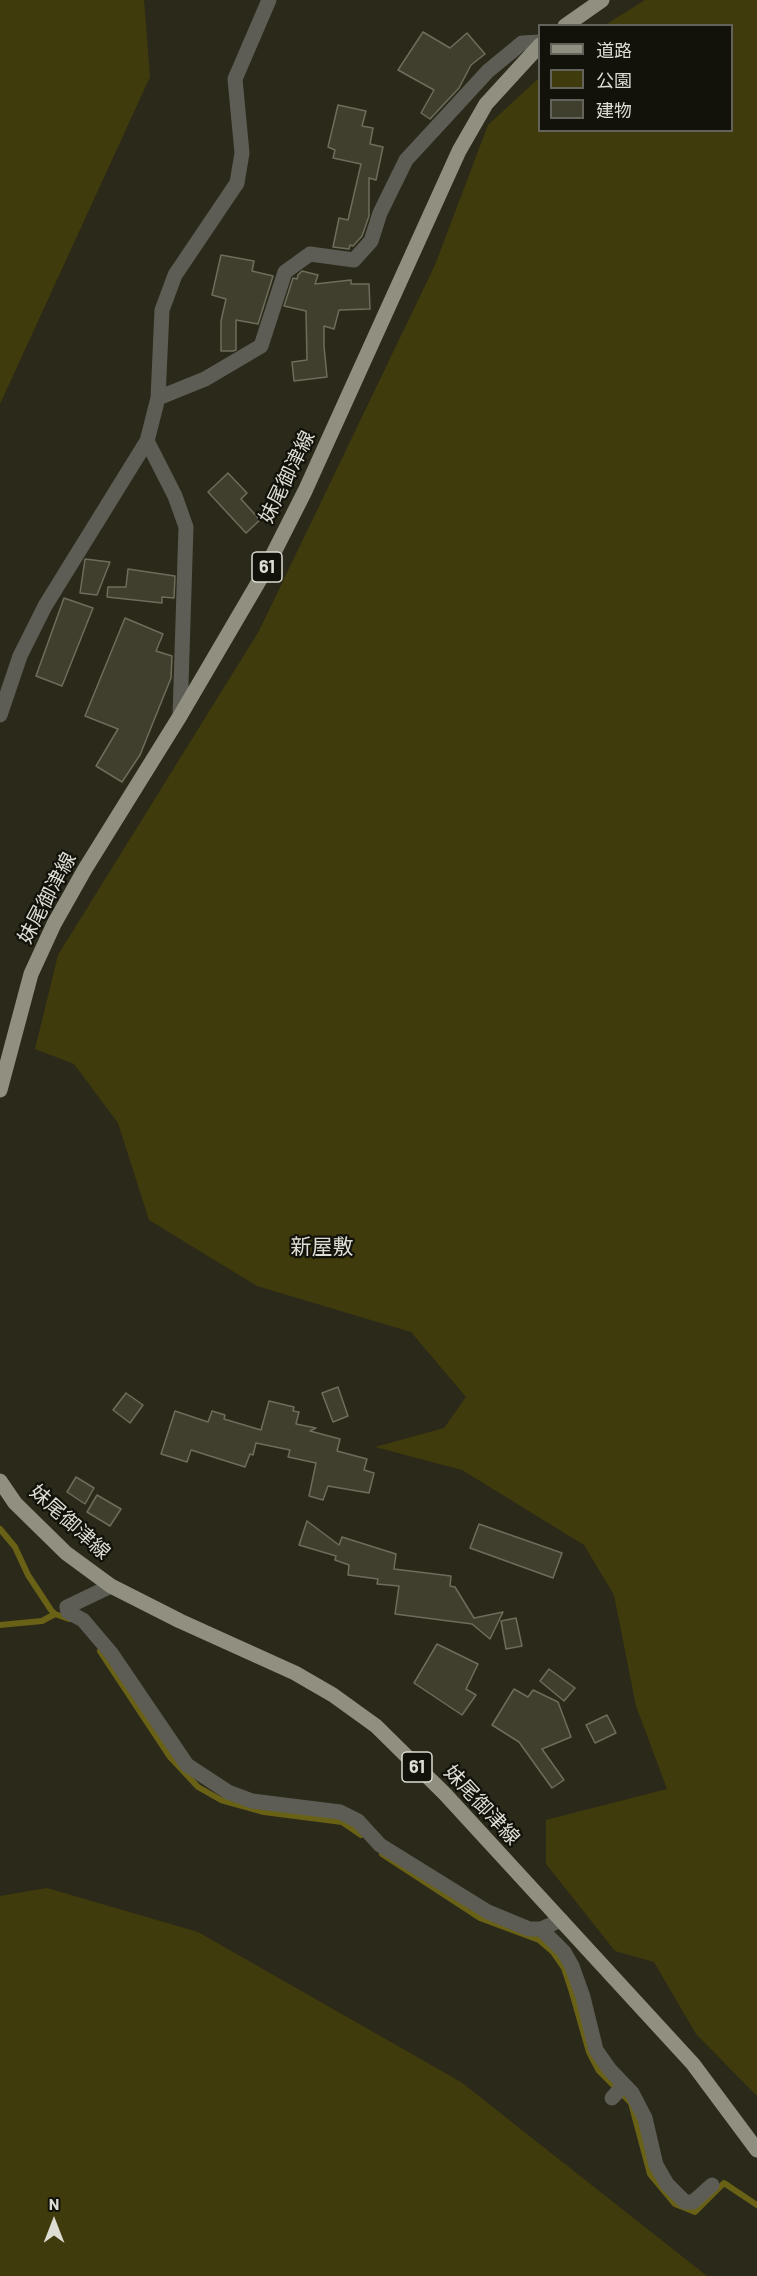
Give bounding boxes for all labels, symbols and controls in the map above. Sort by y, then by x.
legend [538,24,733,132]
text: 道路 [596,39,632,61]
text: 公園 [596,69,632,91]
text: 建物 [596,99,632,121]
street label: 妹尾御津線 [254,427,320,527]
road number: 61 [252,552,282,582]
street label: 妹尾御津線 [13,848,81,948]
district label: 新屋敷 [291,1234,353,1260]
street label: 妹尾御津線 [25,1480,115,1564]
road number: 61 [402,1752,432,1782]
street label: 妹尾御津線 [439,1760,525,1850]
north arrow [24,2192,84,2252]
text: N [49,2194,59,2213]

